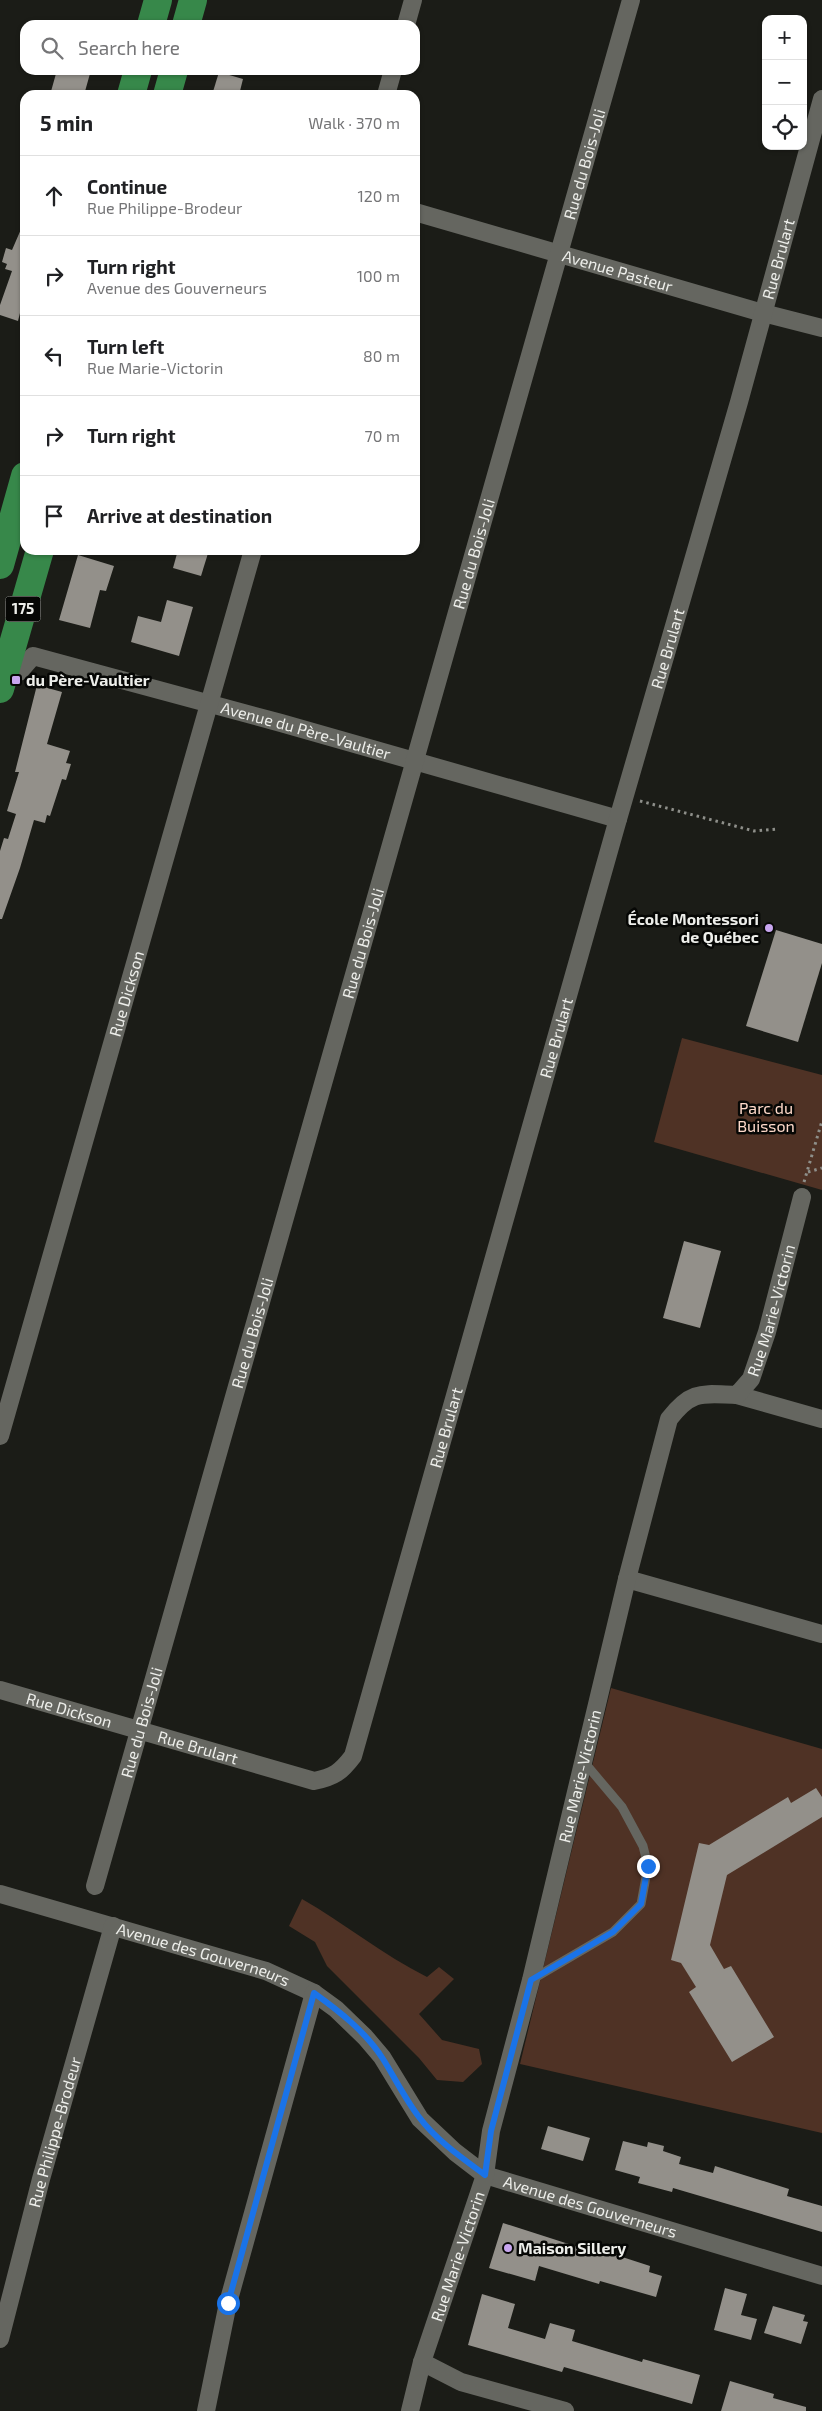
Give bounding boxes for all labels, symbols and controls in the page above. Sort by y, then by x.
map controls [762,15,807,150]
button: + [762,15,807,60]
search box [20,20,420,75]
icon: search [38,34,66,62]
text: Search here [78,36,180,59]
button: − [762,60,807,105]
button: locate [762,105,807,150]
street label: Rue du Bois-Joli [559,107,609,221]
text: 5 min [40,110,93,135]
text: Walk · 370 m [308,113,400,132]
text: Continue [87,175,167,198]
icon: ahead [40,182,68,210]
text: 120 m [357,186,400,205]
text: Rue Philippe-Brodeur [87,198,242,217]
street label: Rue Brulart [758,216,798,301]
street label: Avenue Pasteur [560,245,676,295]
text: Turn right [87,255,175,278]
icon: right [40,262,68,290]
text: 100 m [357,266,400,285]
text: Avenue des Gouverneurs [87,278,267,297]
text: Turn left [87,335,164,358]
icon: left [40,342,68,370]
text: 80 m [363,346,400,365]
text: Rue Marie-Victorin [87,358,223,377]
icon: right [40,422,68,450]
text: Turn right [87,424,175,447]
text: 70 m [365,426,400,445]
street label: Rue du Bois-Joli [448,496,498,611]
icon: arrive [40,502,68,530]
text: Arrive at destination [87,504,272,527]
road number: 175 [5,596,40,622]
street label: Rue Brulart [646,606,688,691]
place label: du Père-Vaultier [26,670,150,689]
marker: du Père-Vaultier [10,674,22,686]
street label: Avenue du Père-Vaultier [219,697,394,763]
street label: Rue du Bois-Joli [338,886,387,1001]
place label: École Montessori de Québec [628,909,759,947]
marker: École Montessori de Québec [763,922,775,934]
street label: Rue Dickson [105,948,147,1039]
street label: Rue Brulart [535,995,576,1080]
park label: Parc du Buisson [737,1098,795,1135]
street label: Rue Marie-Victorin [743,1242,798,1379]
street label: Rue du Bois-Joli [227,1275,276,1390]
street label: Rue Brulart [425,1385,466,1470]
street label: Rue du Bois-Joli [116,1665,166,1780]
street label: Rue Dickson [24,1688,114,1731]
street label: Rue Marie-Victorin [554,1708,604,1845]
street label: Rue Brulart [156,1726,240,1768]
route end [637,1855,660,1878]
street label: Avenue des Gouverneurs [115,1918,293,1990]
street label: Rue Philippe-Brodeur [24,2054,84,2209]
street label: Avenue des Gouverneurs [501,2171,679,2241]
street label: Rue Marie-Victorin [426,2189,488,2324]
place label: Maison Sillery [518,2238,626,2258]
marker: Maison Sillery [502,2242,514,2254]
route start [217,2292,240,2315]

